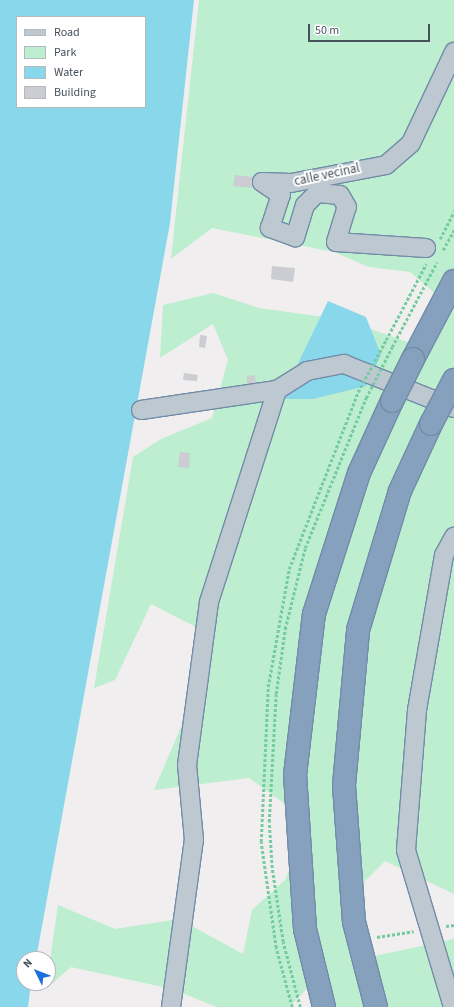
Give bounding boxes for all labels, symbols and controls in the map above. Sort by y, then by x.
legend [16,16,146,108]
scale bar [310,16,432,42]
text: 50 m [315,22,339,39]
text: Road [54,24,80,41]
text: Park [54,44,76,61]
text: Water [54,64,83,81]
text: Building [54,84,96,101]
street label: calle vecinal [293,160,361,190]
north arrow [16,951,56,991]
text: N [20,955,36,971]

